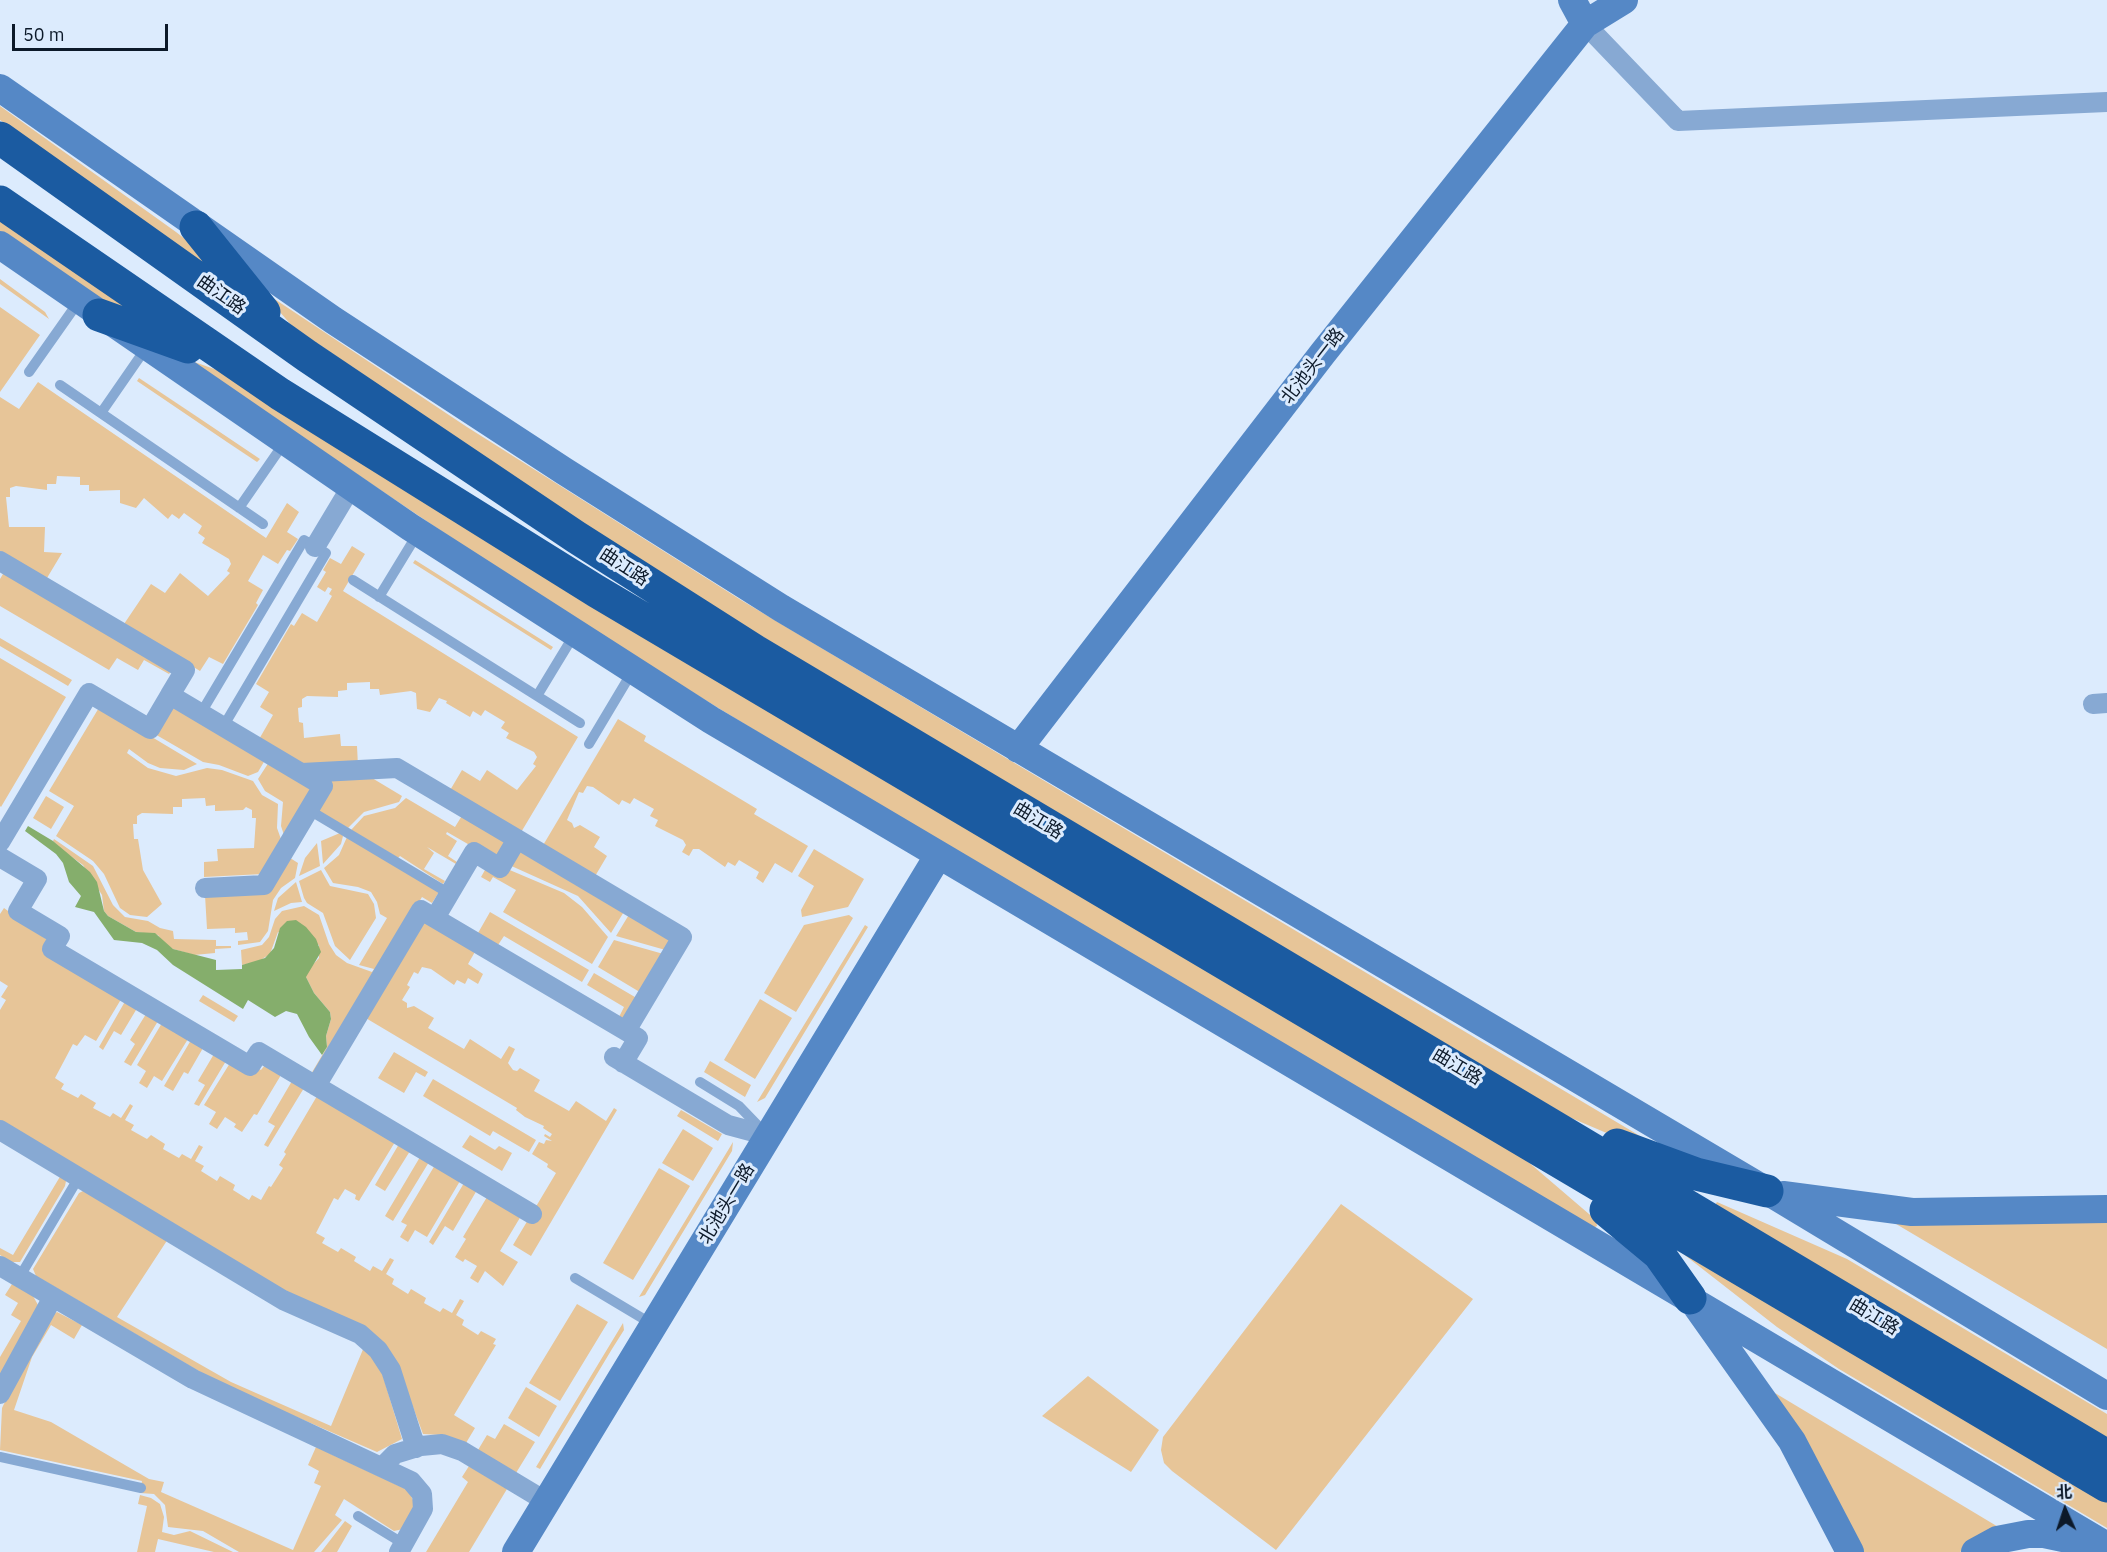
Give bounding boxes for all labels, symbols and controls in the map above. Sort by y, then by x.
scale bar [15,12,171,50]
text: 50 m [23,23,65,46]
street label: 曲江路 [193,271,249,319]
street label: 北池头一路 [1277,324,1349,408]
street label: 曲江路 [595,543,653,591]
street label: 曲江路 [1009,798,1067,844]
street label: 曲江路 [1428,1044,1486,1090]
street label: 北池头一路 [695,1160,759,1248]
street label: 曲江路 [1845,1294,1903,1340]
north arrow [2035,1480,2095,1540]
text: 北 [2056,1482,2073,1502]

